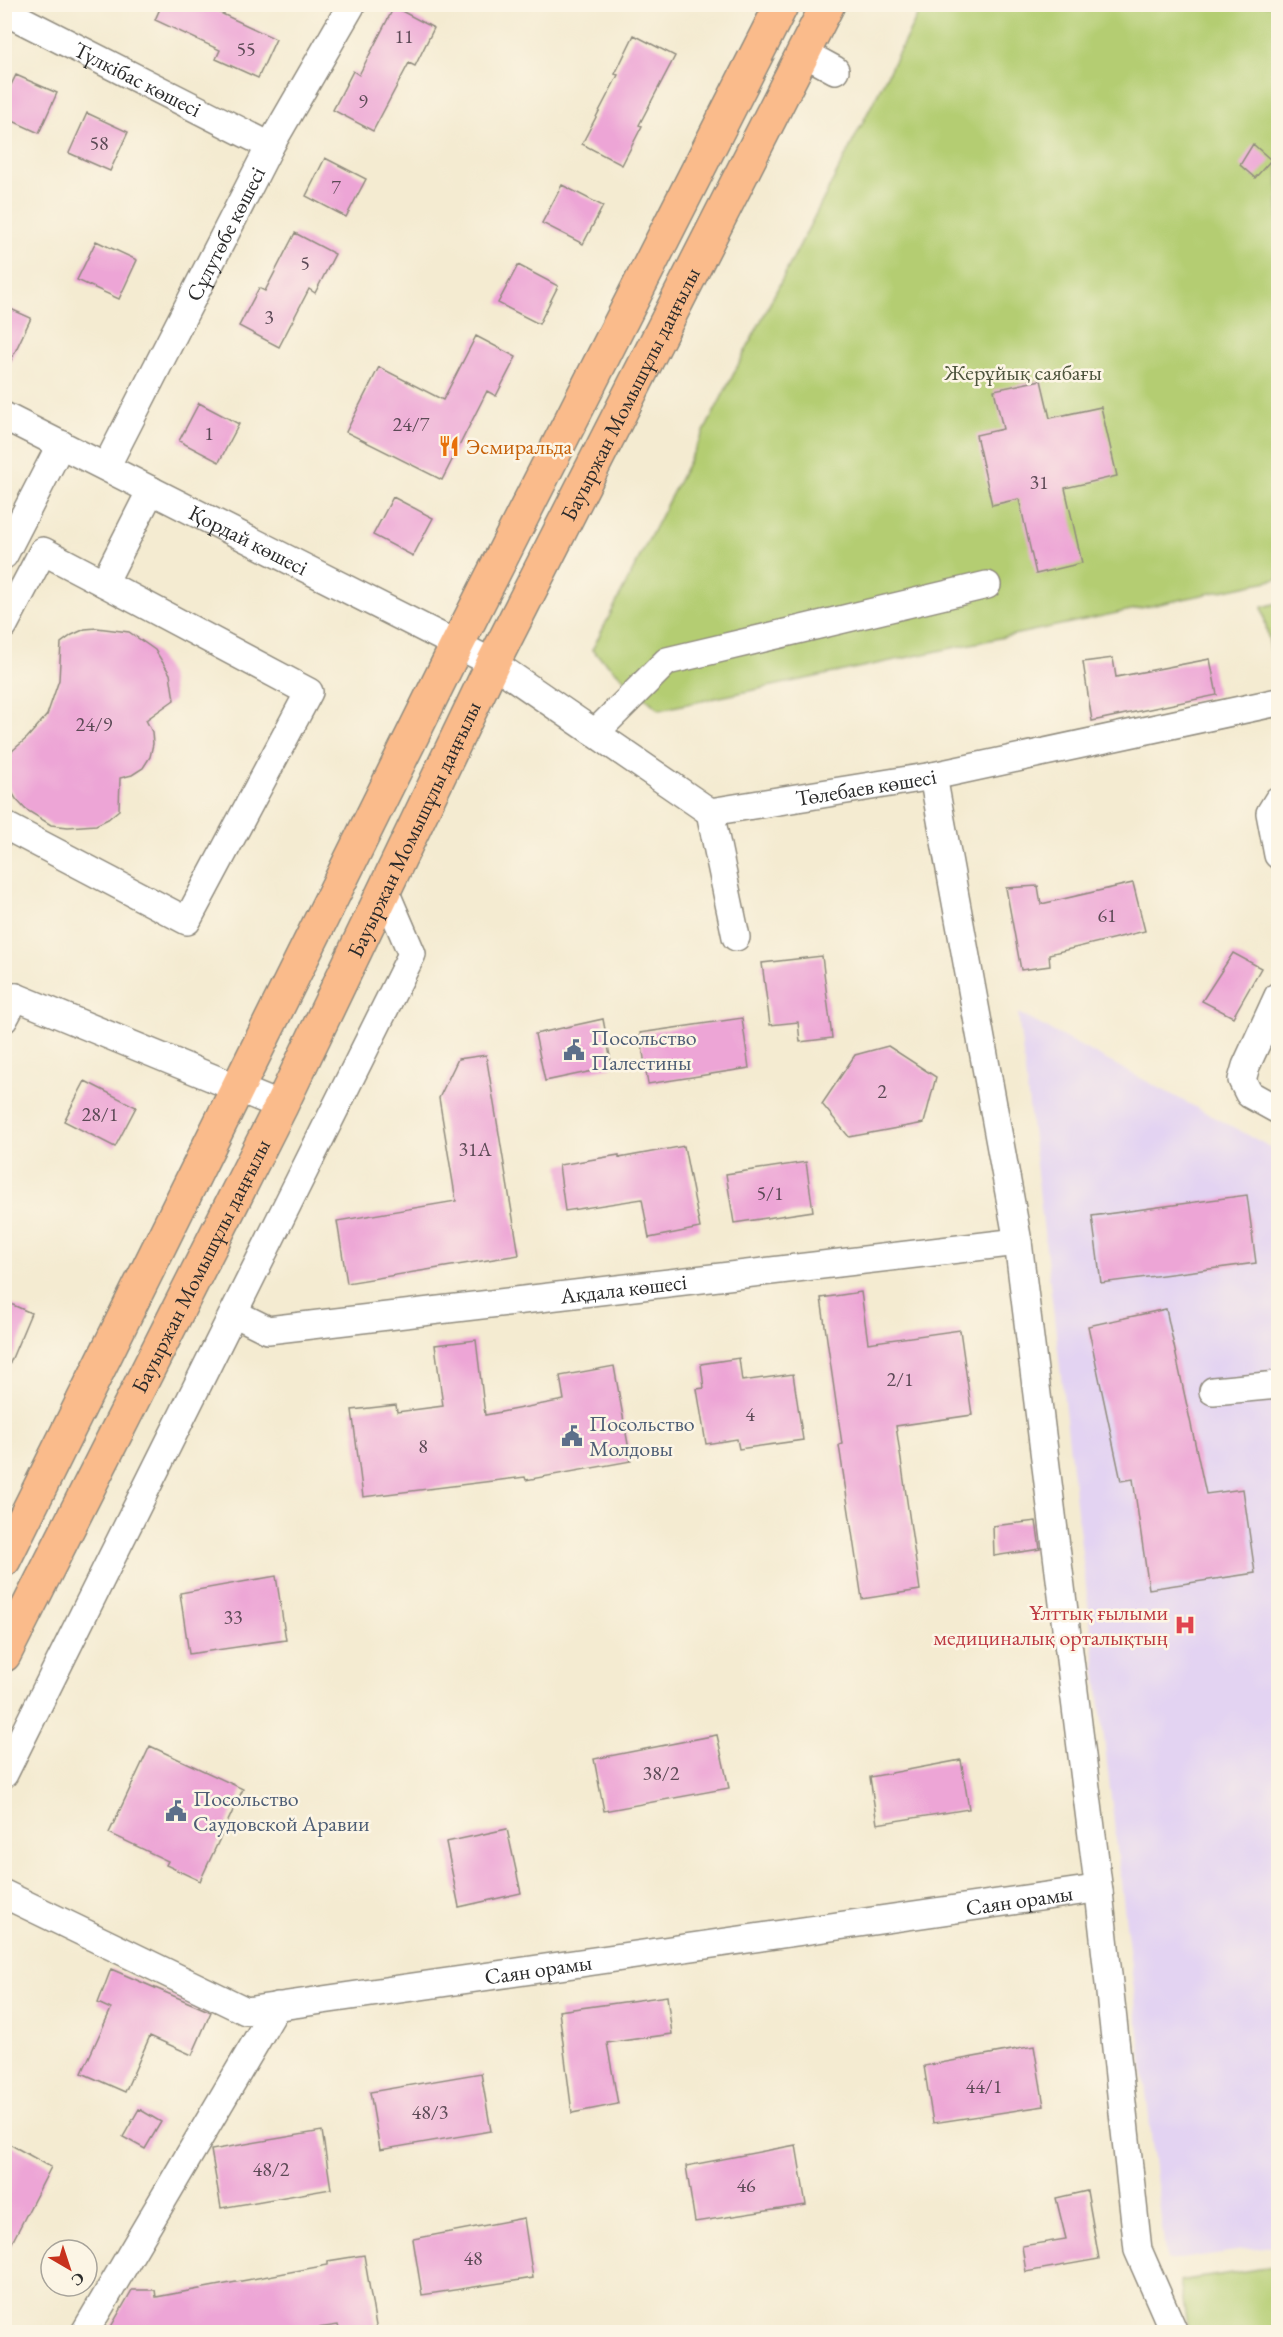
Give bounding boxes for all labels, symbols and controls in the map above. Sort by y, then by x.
house number: 11 [394,23,414,49]
street label: Түлкібас көшесі [69,35,206,124]
house number: 55 [236,36,256,62]
house number: 9 [358,88,368,114]
house number: 58 [89,130,109,156]
street label: Сұлутөбе көшесі [179,162,272,306]
house number: 7 [331,174,341,200]
house number: 5 [300,250,310,276]
street label: Бауыржан Момышұлы даңғылы [554,262,707,526]
house number: 3 [264,304,274,330]
park label: Жерұйық саябағы [943,358,1102,387]
house number: 24/7 [393,411,430,437]
house number: 1 [204,420,214,446]
place label: Эсмиральда [466,432,573,461]
restaurant icon: Эсмиральда [437,434,461,458]
house number: 31 [1029,469,1049,495]
street label: Қордай көшесі [184,498,313,582]
street label: Бауыржан Момышұлы даңғылы [340,696,488,962]
house number: 24/9 [76,711,113,737]
street label: Төлебаев көшесі [794,762,939,813]
house number: 61 [1097,902,1117,928]
place label: Посольство Палестины [591,1023,697,1077]
public building icon: Посольство Палестины [562,1038,586,1062]
house number: 2 [877,1078,887,1104]
house number: 28/1 [82,1101,118,1127]
street label: Бауыржан Момышұлы даңғылы [125,1134,277,1398]
house number: 31А [458,1136,492,1162]
house number: 5/1 [756,1180,784,1206]
street label: Ақдала көшесі [558,1267,689,1311]
house number: 2/1 [886,1366,914,1392]
house number: 4 [745,1401,755,1427]
place label: Посольство Молдовы [589,1409,695,1463]
public building icon: Посольство Молдовы [560,1424,584,1448]
house number: 8 [418,1433,428,1459]
place label: Ұлттық ғылыми медициналық орталықтың [933,1598,1168,1652]
house number: 33 [223,1604,243,1630]
hospital icon: Ұлттық ғылыми медициналық орталықтың [1173,1613,1197,1637]
house number: 38/2 [643,1760,680,1786]
place label: Посольство Саудовской Аравии [193,1784,370,1838]
public building icon: Посольство Саудовской Аравии [164,1799,188,1823]
street label: Саян орамы [964,1878,1075,1922]
street label: Саян орамы [483,1947,594,1992]
house number: 44/1 [966,2073,1002,2099]
house number: 48/3 [412,2099,448,2125]
house number: 48/2 [253,2156,290,2182]
house number: 46 [736,2172,756,2198]
north arrow [39,2238,99,2298]
house number: 48 [463,2245,483,2271]
text: С [67,2268,89,2291]

